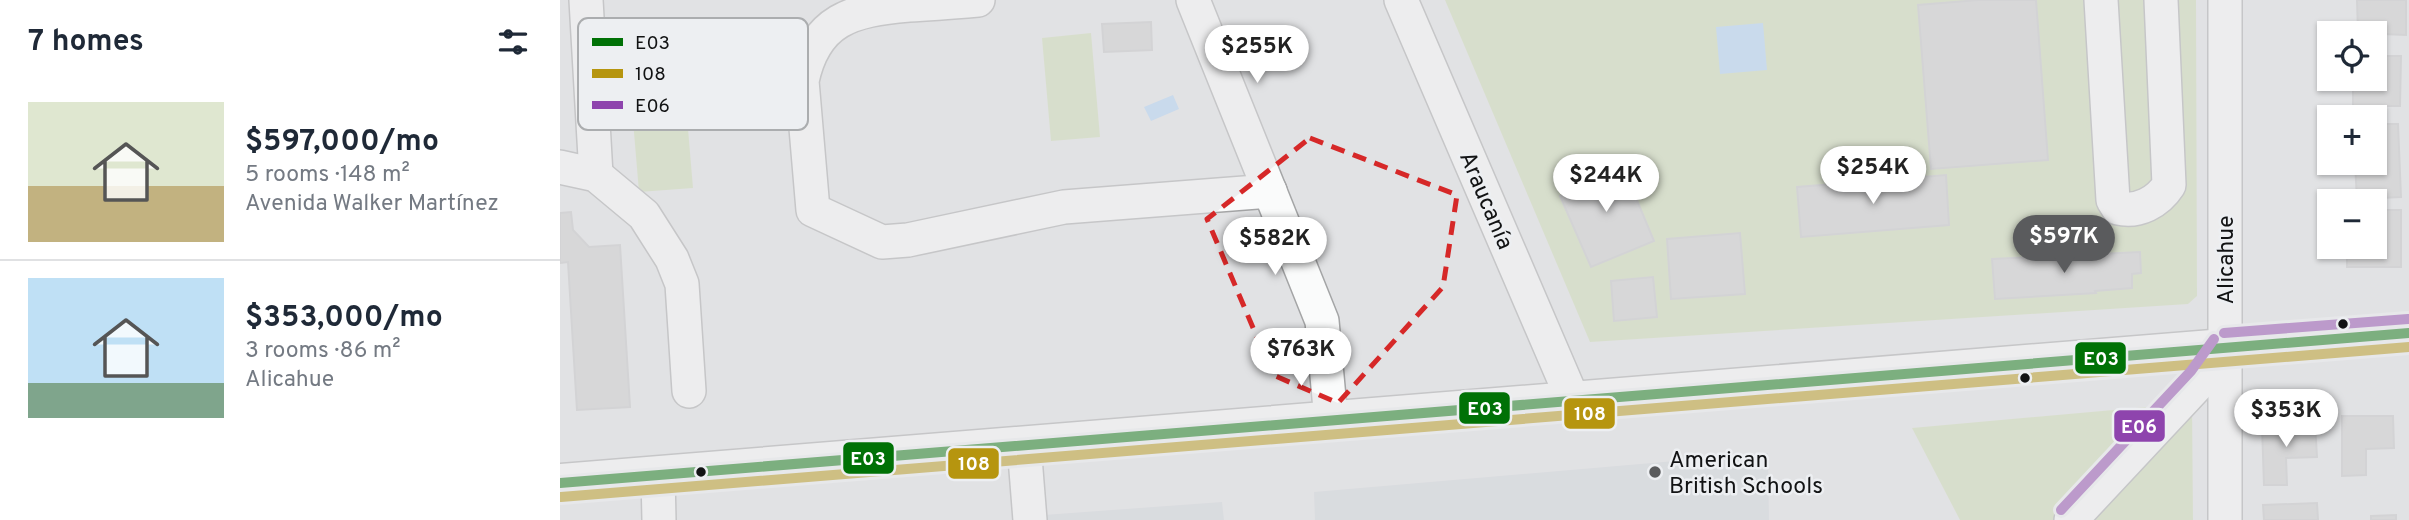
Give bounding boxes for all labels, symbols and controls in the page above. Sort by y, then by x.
legend [578,18,808,130]
map controls [2317,21,2387,259]
button: locate [2317,21,2387,91]
icon: filters [494,23,532,61]
text: 7 homes [28,24,144,61]
pin: $255K [1208,25,1306,85]
text: E03 [635,32,670,56]
text: $255K [1221,33,1293,62]
text: 108 [635,63,666,87]
text: E06 [635,95,670,119]
button: + [2317,105,2387,175]
text: $597,000/mo [245,124,439,161]
icon: home [84,130,168,214]
pin: $254K [1824,146,1922,206]
street label: Araucanía [1451,148,1518,254]
pin: $244K [1557,154,1655,214]
text: $254K [1836,154,1910,183]
text: 5 rooms · 148 m² [245,161,410,190]
text: $244K [1569,162,1643,191]
button: − [2317,189,2387,259]
text: Avenida Walker Martínez [245,190,499,219]
street label: Alicahue [2213,215,2242,305]
pin: $597K [2015,216,2113,275]
pin: $582K [1226,218,1324,277]
text: $597K [2029,223,2099,252]
text: $582K [1239,225,1311,254]
text: $353,000/mo [245,300,443,337]
icon: home [84,306,168,390]
unlabelled marker [2336,317,2350,331]
pin: $763K [1252,328,1350,388]
text: $763K [1266,336,1336,365]
text: 3 rooms · 86 m² [245,337,401,366]
line badge: E03 [2074,341,2127,375]
text: E03 [2083,348,2119,372]
text: Alicahue [245,366,334,395]
unlabelled marker [2018,371,2032,385]
pin: $353K [2237,390,2335,449]
line badge: E03 [1458,391,1511,425]
line badge: 108 [1563,397,1616,430]
text: $353K [2250,397,2322,426]
text: E03 [1467,398,1503,422]
text: 108 [1574,403,1606,427]
line badge: E06 [2113,409,2166,443]
text: E06 [2121,416,2157,440]
line badge: E03 [842,441,895,475]
line badge: 108 [947,447,1000,480]
place label: American British Schools [1669,447,1823,502]
text: E03 [850,448,886,472]
text: 108 [958,453,990,477]
marker: American British Schools [1647,464,1663,480]
unlabelled marker [694,465,708,479]

